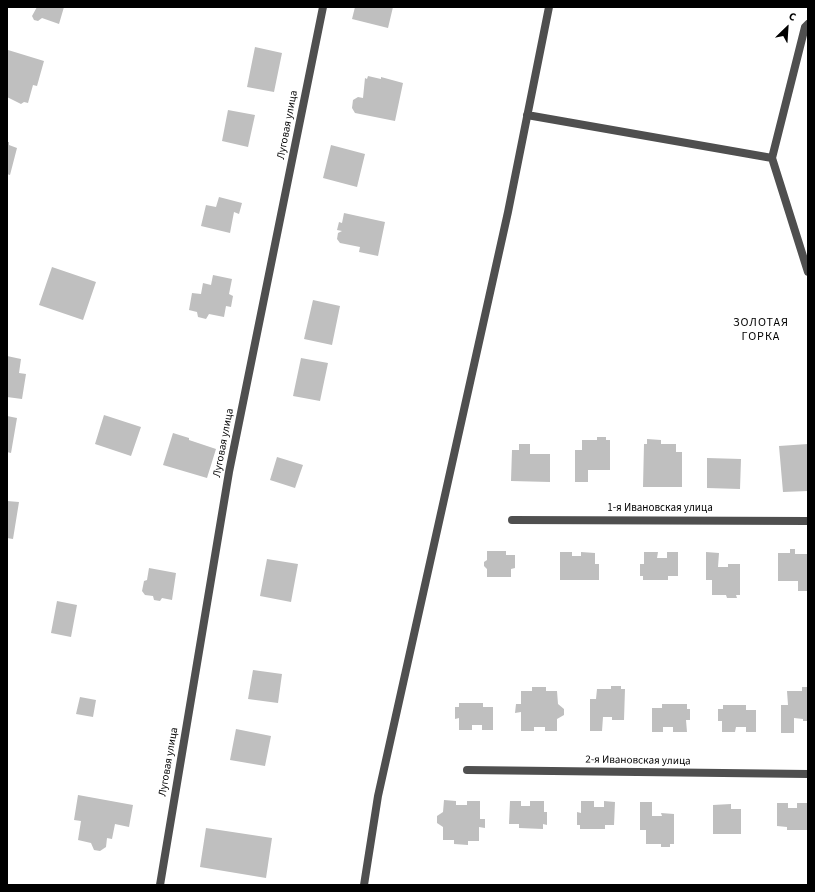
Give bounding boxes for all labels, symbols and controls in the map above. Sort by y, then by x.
north arrow [767,8,807,48]
text: С [786,9,798,25]
street label: Луговая улица [275,89,301,161]
district label: ЗОЛОТАЯ ГОРКА [733,316,789,344]
street label: Луговая улица [211,407,237,479]
street label: 1-я Ивановская улица [607,502,713,516]
street label: Луговая улица [156,726,182,798]
street label: 2-я Ивановская улица [585,753,691,769]

